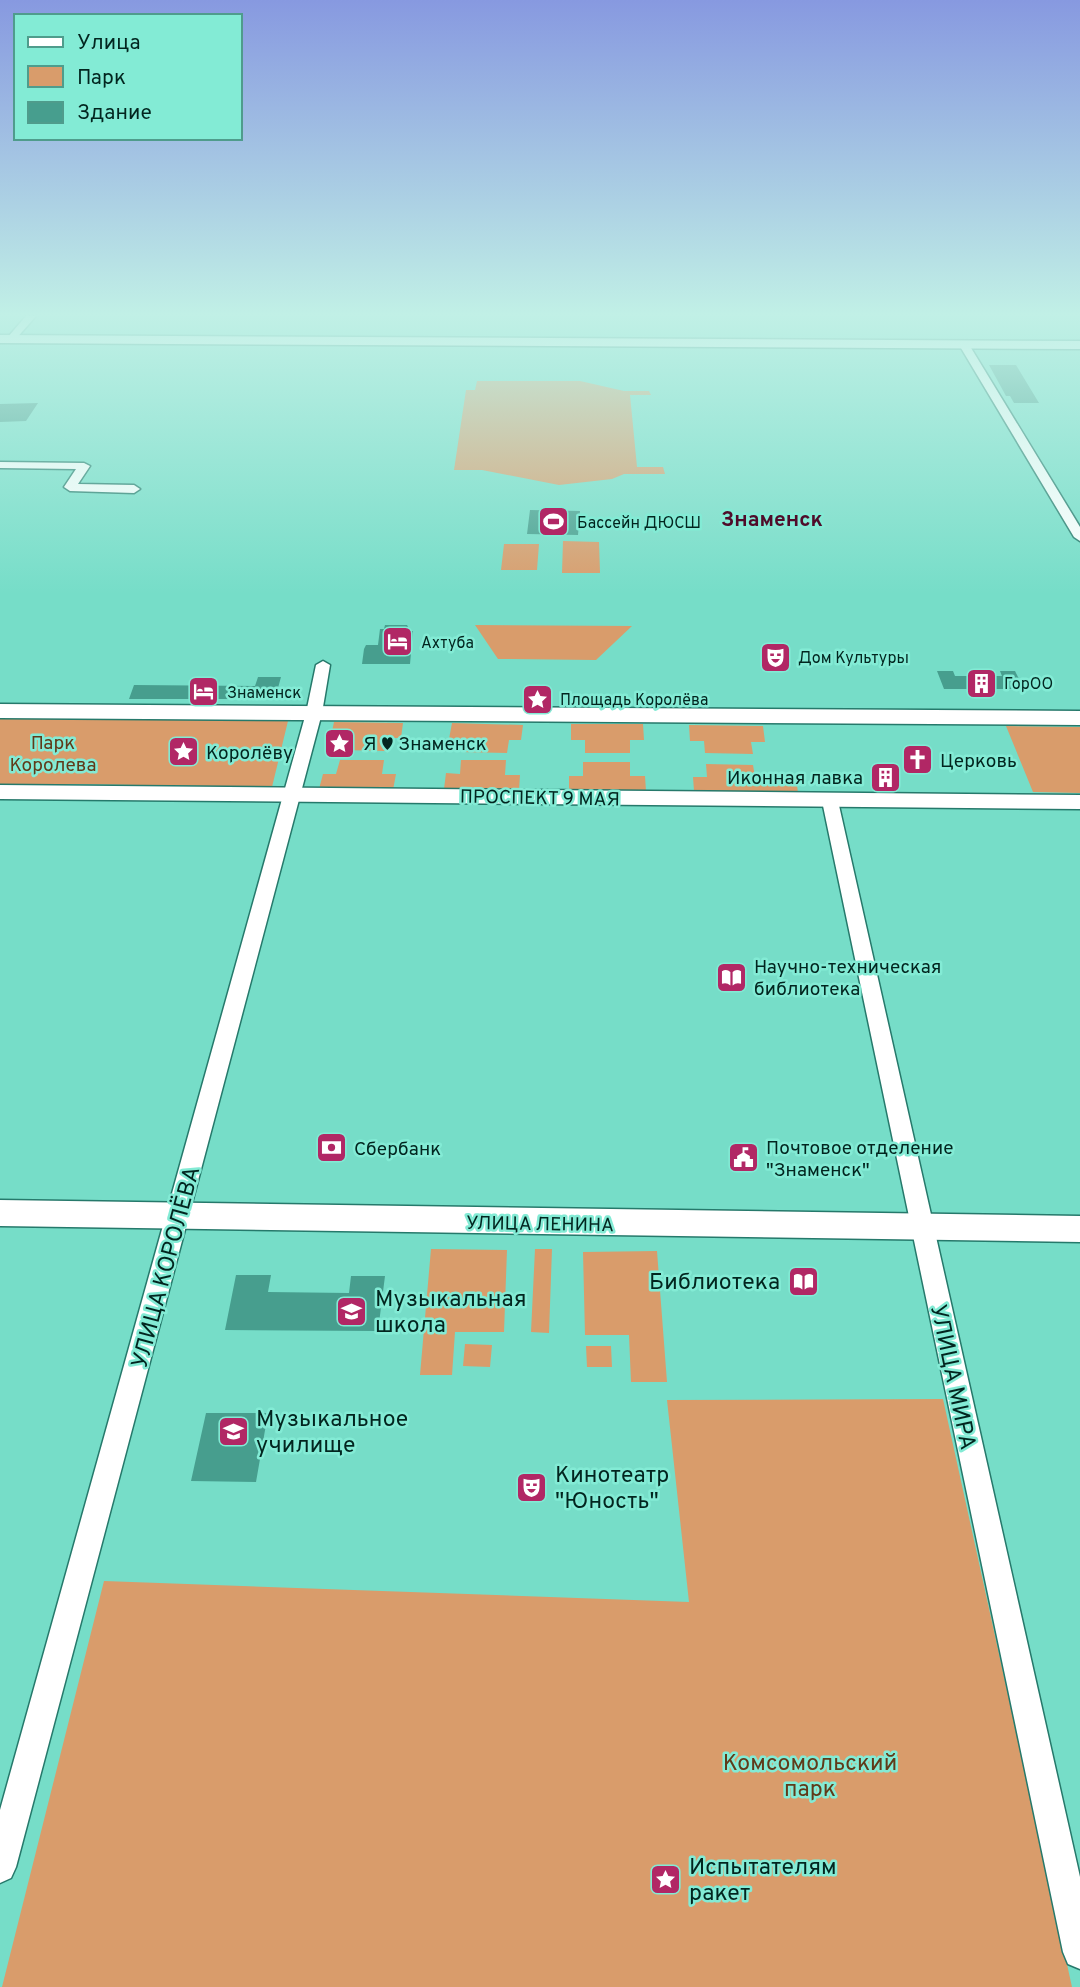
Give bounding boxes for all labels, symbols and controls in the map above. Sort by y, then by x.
legend [14,14,242,140]
text: Улица [77,30,141,57]
text: Парк [77,65,126,92]
text: Здание [77,100,152,127]
sports icon: Бассейн ДЮСШ [537,505,571,539]
district label: Знаменск [721,507,823,534]
place label: Бассейн ДЮСШ [577,514,701,534]
hotel icon: Ахтуба [381,625,415,659]
place label: Ахтуба [421,634,474,654]
theatre icon: Дом Культуры [758,640,792,674]
place label: Дом Культуры [798,649,909,669]
building icon: ГорОО [964,666,998,700]
hotel icon: Знаменск [187,675,221,709]
place label: ГорОО [1004,675,1053,695]
place icon: Площадь Королёва [520,682,554,716]
place label: Знаменск [227,684,301,704]
place label: Площадь Королёва [560,691,708,711]
place icon: Я ♥ Знаменск [323,726,357,760]
park label: Парк Королева [10,732,96,778]
place label: Я ♥ Знаменск [363,733,487,757]
place icon: Королёву [166,735,200,769]
place label: Королёву [206,742,293,766]
church icon: Церковь [900,743,934,777]
place label: Церковь [940,750,1017,774]
building icon: Иконная лавка [869,760,903,794]
place label: Иконная лавка [727,767,863,791]
street label: ПРОСПЕКТ 9 МАЯ [460,786,620,812]
place label: Научно-техническая библиотека [754,956,941,1002]
library icon: Научно-техническая библиотека [714,960,748,994]
bank icon: Сбербанк [314,1131,348,1165]
place label: Почтовое отделение "Знаменск" [766,1137,953,1183]
place label: Сбербанк [354,1138,441,1162]
public building icon: Почтовое отделение "Знаменск" [726,1141,760,1175]
street label: УЛИЦА КОРОЛЁВА [126,1163,208,1372]
street label: УЛИЦА ЛЕНИНА [466,1212,614,1238]
library icon: Библиотека [786,1264,820,1298]
place label: Библиотека [649,1269,780,1298]
place label: Музыкальная школа [375,1286,527,1341]
school or university icon: Музыкальная школа [335,1294,369,1328]
street label: УЛИЦА МИРА [922,1302,981,1453]
place label: Музыкальное училище [256,1406,408,1461]
school or university icon: Музыкальное училище [216,1414,250,1448]
place label: Кинотеатр "Юность" [555,1462,669,1517]
theatre icon: Кинотеатр "Юность" [515,1470,549,1504]
park label: Комсомольский парк [723,1750,897,1805]
place label: Испытателям ракет [689,1854,837,1909]
place icon: Испытателям ракет [649,1862,683,1896]

